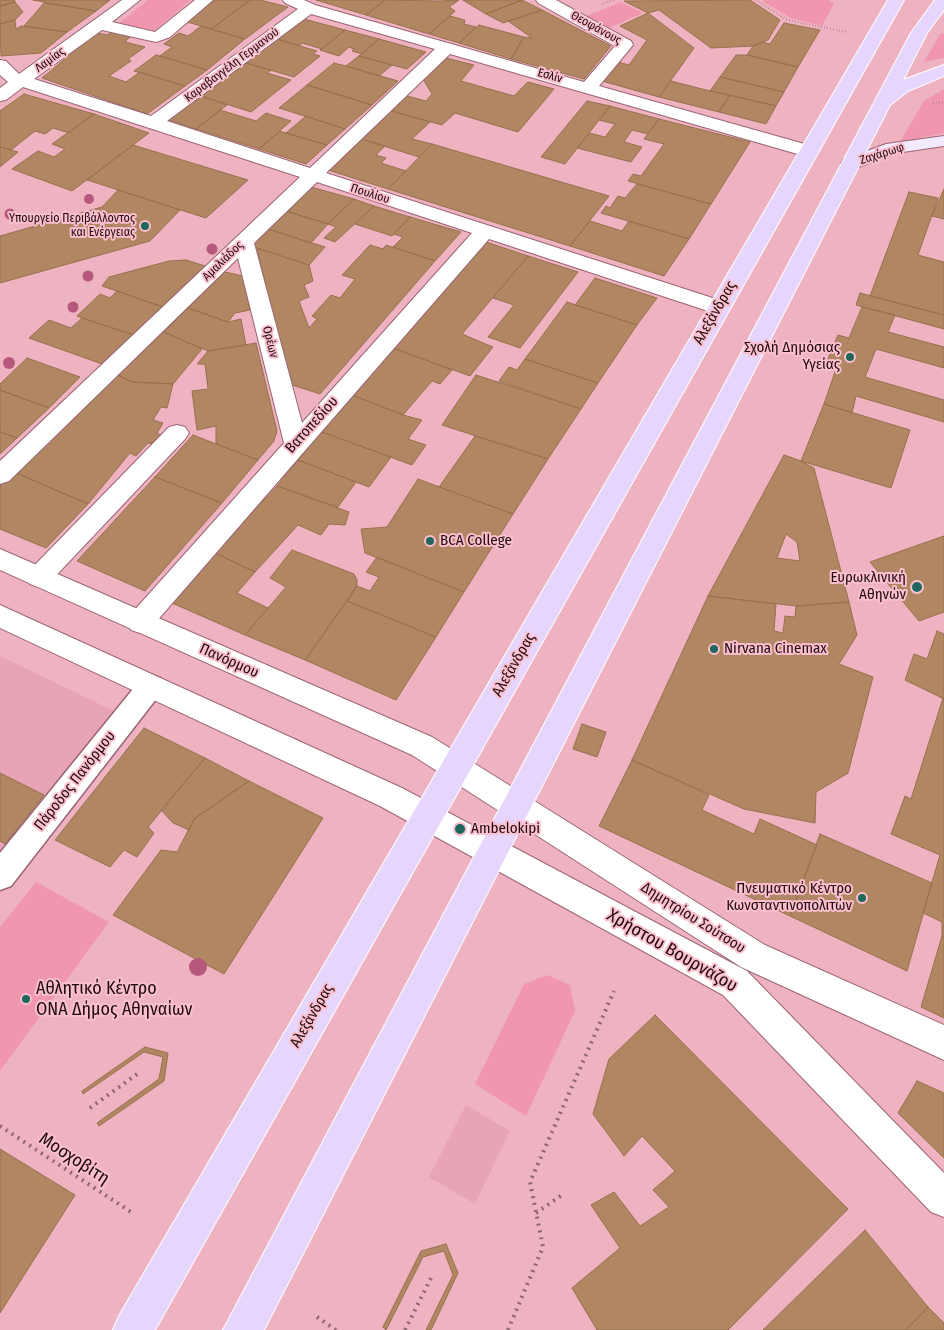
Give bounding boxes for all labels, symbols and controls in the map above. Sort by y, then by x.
street label: Θεοφάνους [568,8,624,48]
street label: Καραβαγγέλη Γερμανού [182,25,282,105]
street label: Λαμίας [32,44,68,76]
street label: Εσλίν [536,66,564,86]
street label: Ζαχάρωφ [858,140,906,168]
street label: Πουλίου [349,181,391,207]
place label: Υπουργείο Περιβάλλοντος και Ενέργειας [9,212,135,240]
marker: Υπουργείο Περιβάλλοντος και Ενέργειας [139,220,151,232]
street label: Αμαλιάδος [200,238,246,284]
street label: Αλεξάνδρας [690,278,740,348]
street label: Ορέων [259,325,281,359]
place label: Σχολή Δημόσιας Υγείας [744,339,840,374]
marker: Σχολή Δημόσιας Υγείας [844,351,856,363]
street label: Βατοπεδίου [282,393,342,457]
place label: BCA College [440,532,512,550]
marker: BCA College [424,535,436,547]
place label: Ευρωκλινική Αθηνών [830,569,906,604]
marker: Ευρωκλινική Αθηνών [910,580,924,594]
street label: Αλεξάνδρας [489,630,539,700]
street label: Πανόρμου [197,640,261,682]
place label: Nirvana Cinemax [724,640,827,658]
marker: Nirvana Cinemax [708,643,720,655]
street label: Πάροδος Πανόρμου [31,728,119,834]
place label: Ambelokipi [471,820,540,838]
marker: Ambelokipi [453,822,467,836]
street label: Δημητρίου Σούτσου [637,879,749,957]
place label: Πνευματικό Κέντρο Κωνσταντινοπολιτών [726,880,852,915]
marker: Πνευματικό Κέντρο Κωνσταντινοπολιτών [856,892,868,904]
street label: Χρήστου Βουρνάζου [603,905,741,997]
place label: Αθλητικό Κέντρο ΟΝΑ Δήμος Αθηναίων [36,978,192,1021]
street label: Αλεξάνδρας [287,981,337,1051]
marker: Αθλητικό Κέντρο ΟΝΑ Δήμος Αθηναίων [20,993,32,1005]
street label: Μοσχοβίτη [35,1128,113,1190]

